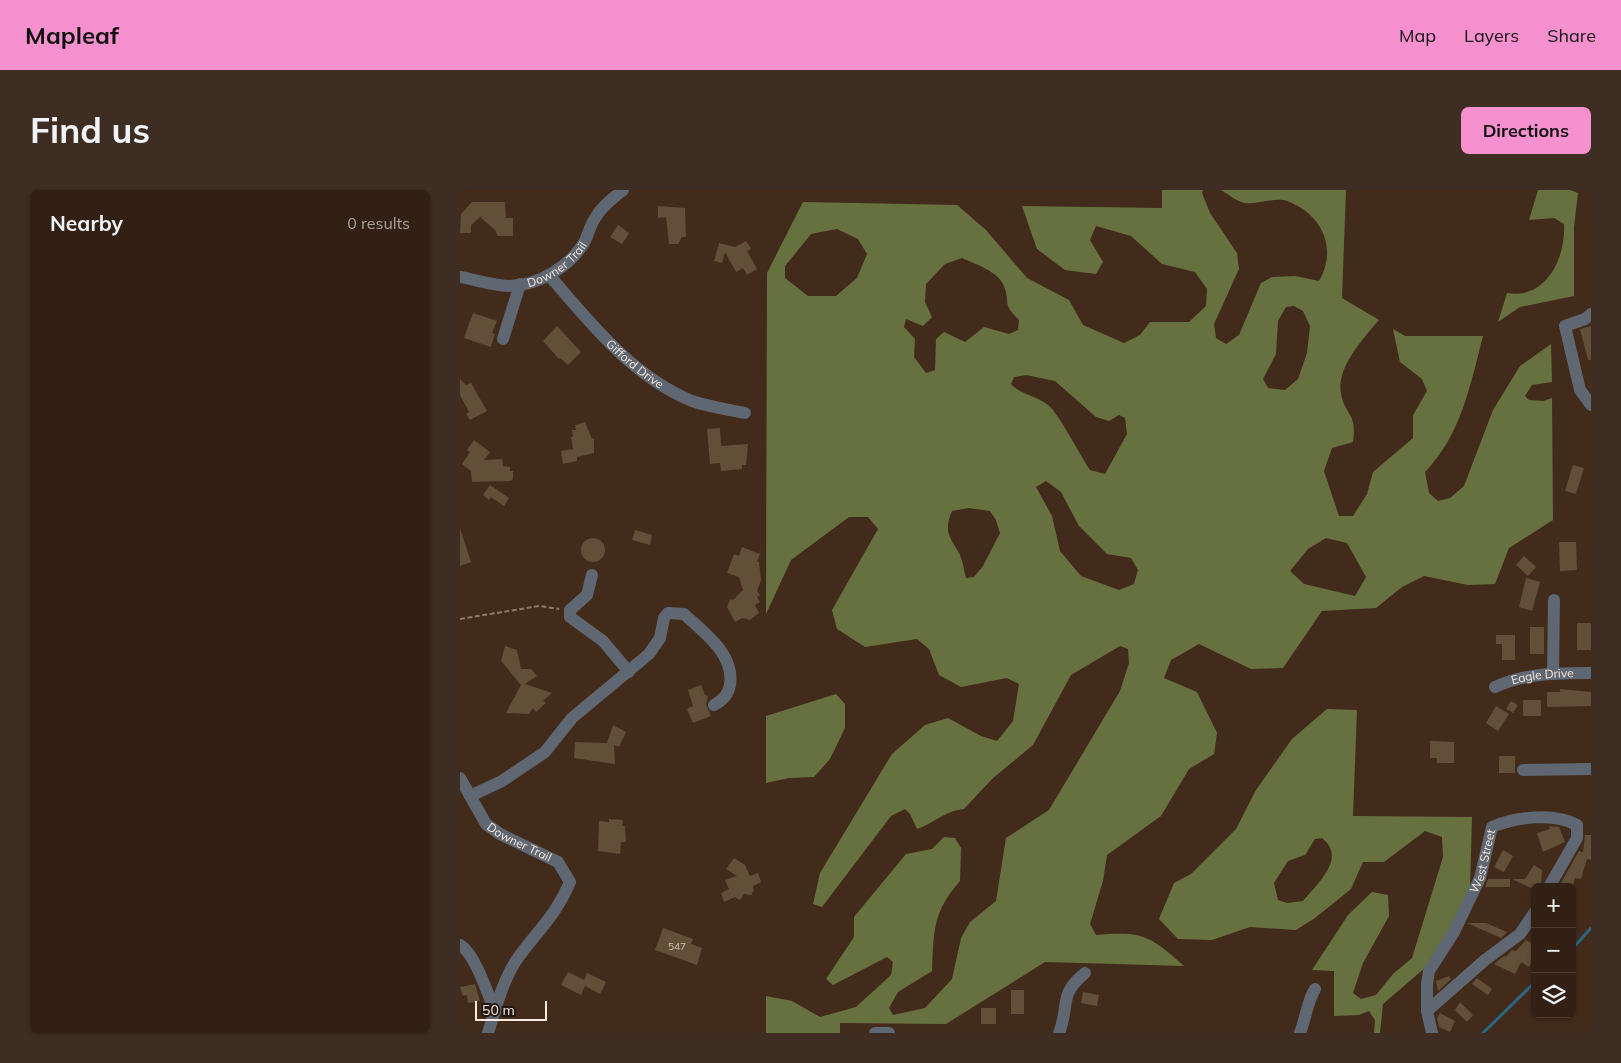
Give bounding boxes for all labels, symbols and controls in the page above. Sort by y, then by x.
text: Mapleaf [25,20,119,50]
text: Map [1399,24,1436,47]
text: Layers [1464,24,1519,47]
text: Share [1547,24,1596,47]
button: Directions [1461,107,1591,154]
text: Find us [30,108,150,152]
text: Nearby [50,210,123,236]
text: 0 results [347,213,410,233]
street label: Downer Trail [525,239,590,290]
street label: Gifford Drive [603,336,667,392]
street label: Eagle Drive [1509,665,1574,687]
street label: Downer Trail [484,819,554,865]
street label: West Street [1466,828,1498,895]
map controls [1531,883,1576,1018]
button: + [1531,883,1576,928]
button: − [1531,928,1576,973]
house number: 547 [668,940,686,953]
button: layers [1531,973,1576,1018]
scale bar [475,998,548,1021]
text: 50 m [482,1001,515,1019]

